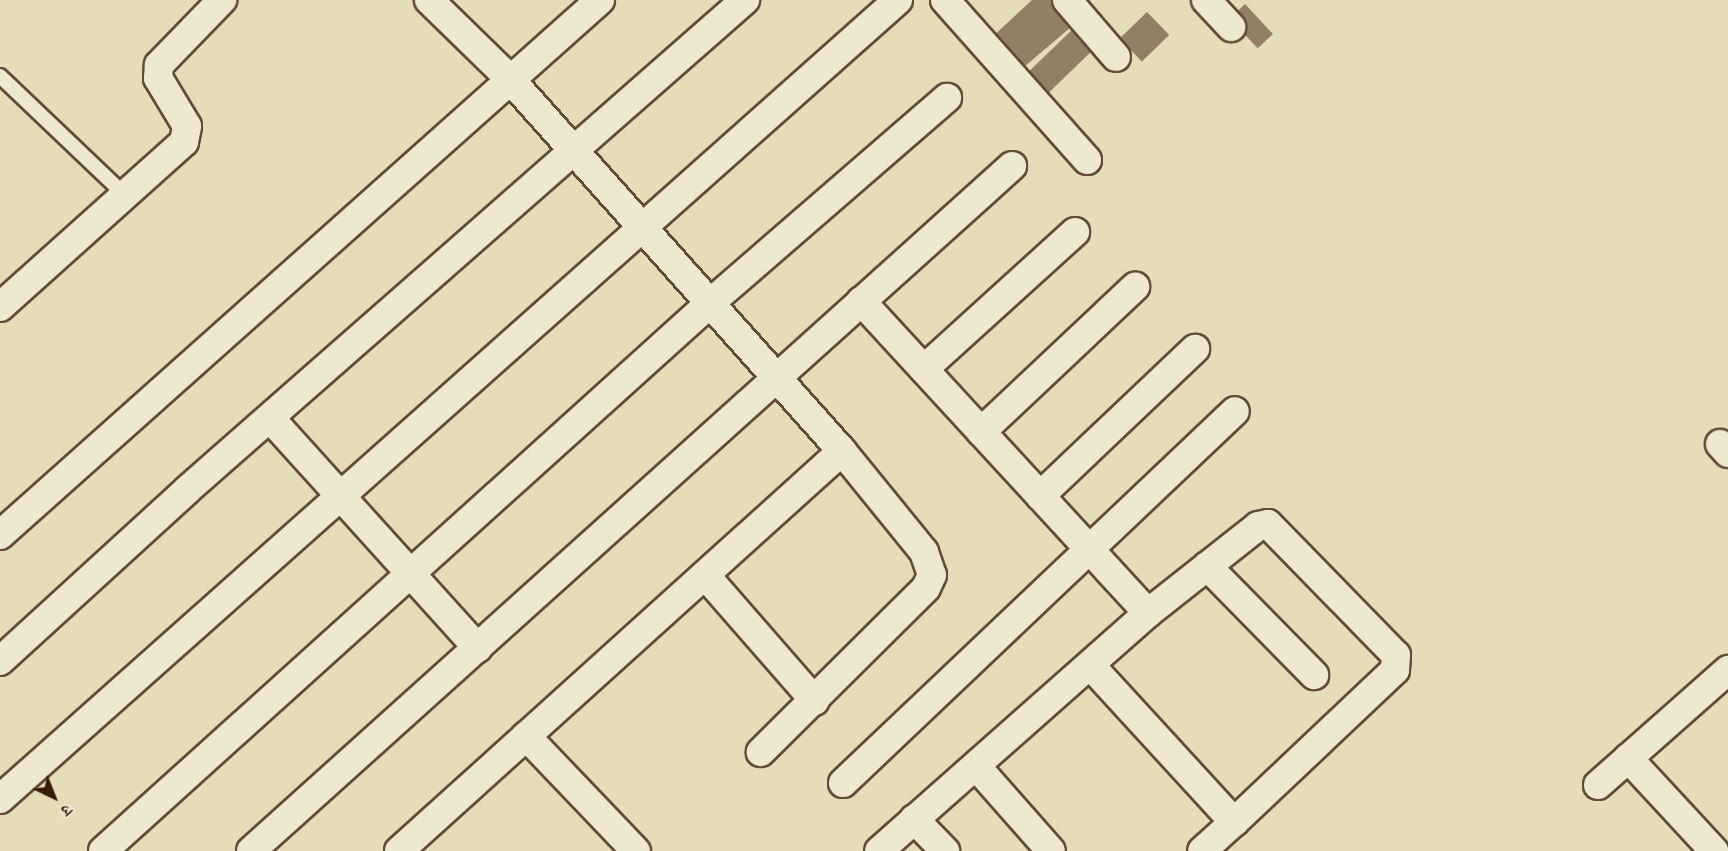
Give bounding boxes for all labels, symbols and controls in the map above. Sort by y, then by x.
north arrow [24,767,84,827]
text: उ [56,800,76,820]

